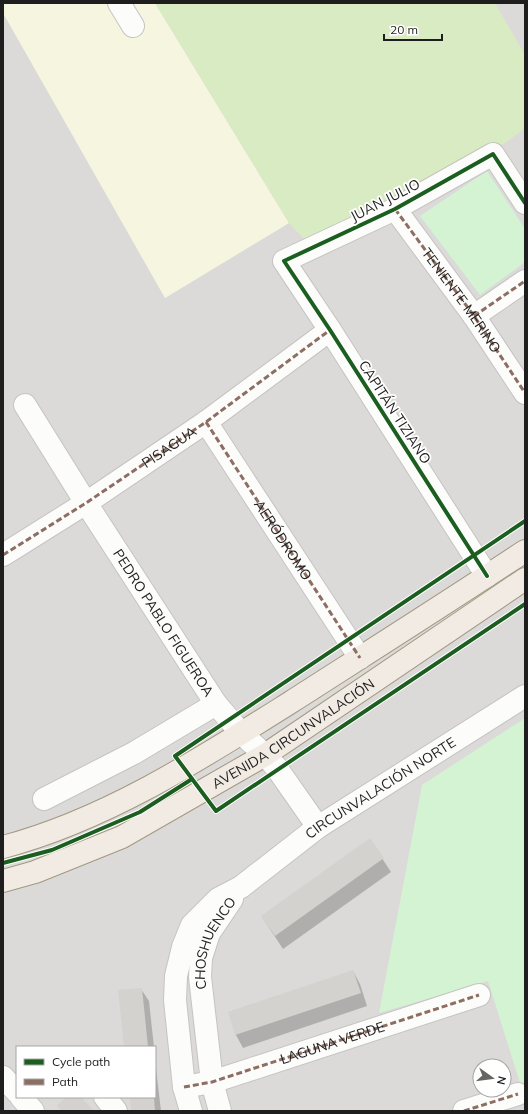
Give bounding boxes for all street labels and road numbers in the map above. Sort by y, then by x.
street label: JUAN JULIO [347,175,423,225]
street label: TENIENTE MERINO [418,244,505,356]
street label: CAPITÁN TIZIANO [355,357,435,467]
street label: PISAGUA [138,422,200,472]
street label: AERÓDROMO [250,496,316,584]
street label: PEDRO PABLO FIGUEROA [109,546,218,701]
street label: AVENIDA CIRCUNVALACIÓN [208,675,378,793]
street label: CIRCUNVALACIÓN NORTE [301,733,459,843]
street label: CHOSHUENCO [191,893,240,991]
street label: LAGUNA VERDE [278,1017,387,1068]

